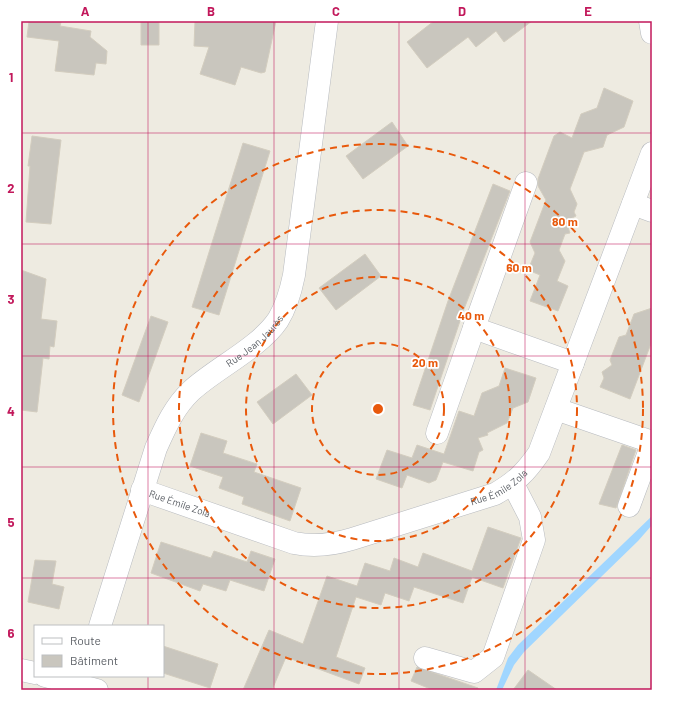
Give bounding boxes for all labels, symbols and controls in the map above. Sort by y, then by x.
text: A [81,3,90,19]
text: B [207,3,215,19]
text: C [332,3,340,19]
text: D [458,3,466,19]
text: E [584,3,592,19]
text: 1 [9,69,13,85]
text: 2 [7,180,15,196]
text: 80 m [552,214,578,228]
text: 60 m [506,260,532,274]
text: 3 [7,291,15,307]
text: 40 m [458,308,484,322]
street label: Rue Jean Jaurès [223,313,286,369]
text: 20 m [412,355,438,369]
centre of rings [371,402,385,416]
text: 4 [7,403,15,419]
street label: Rue Émile Zola [469,467,530,507]
street label: Rue Émile Zola [148,487,212,519]
text: 5 [7,514,15,530]
text: 6 [8,625,15,641]
legend [34,625,164,677]
text: Route [70,633,101,647]
text: Bâtiment [70,653,118,667]

